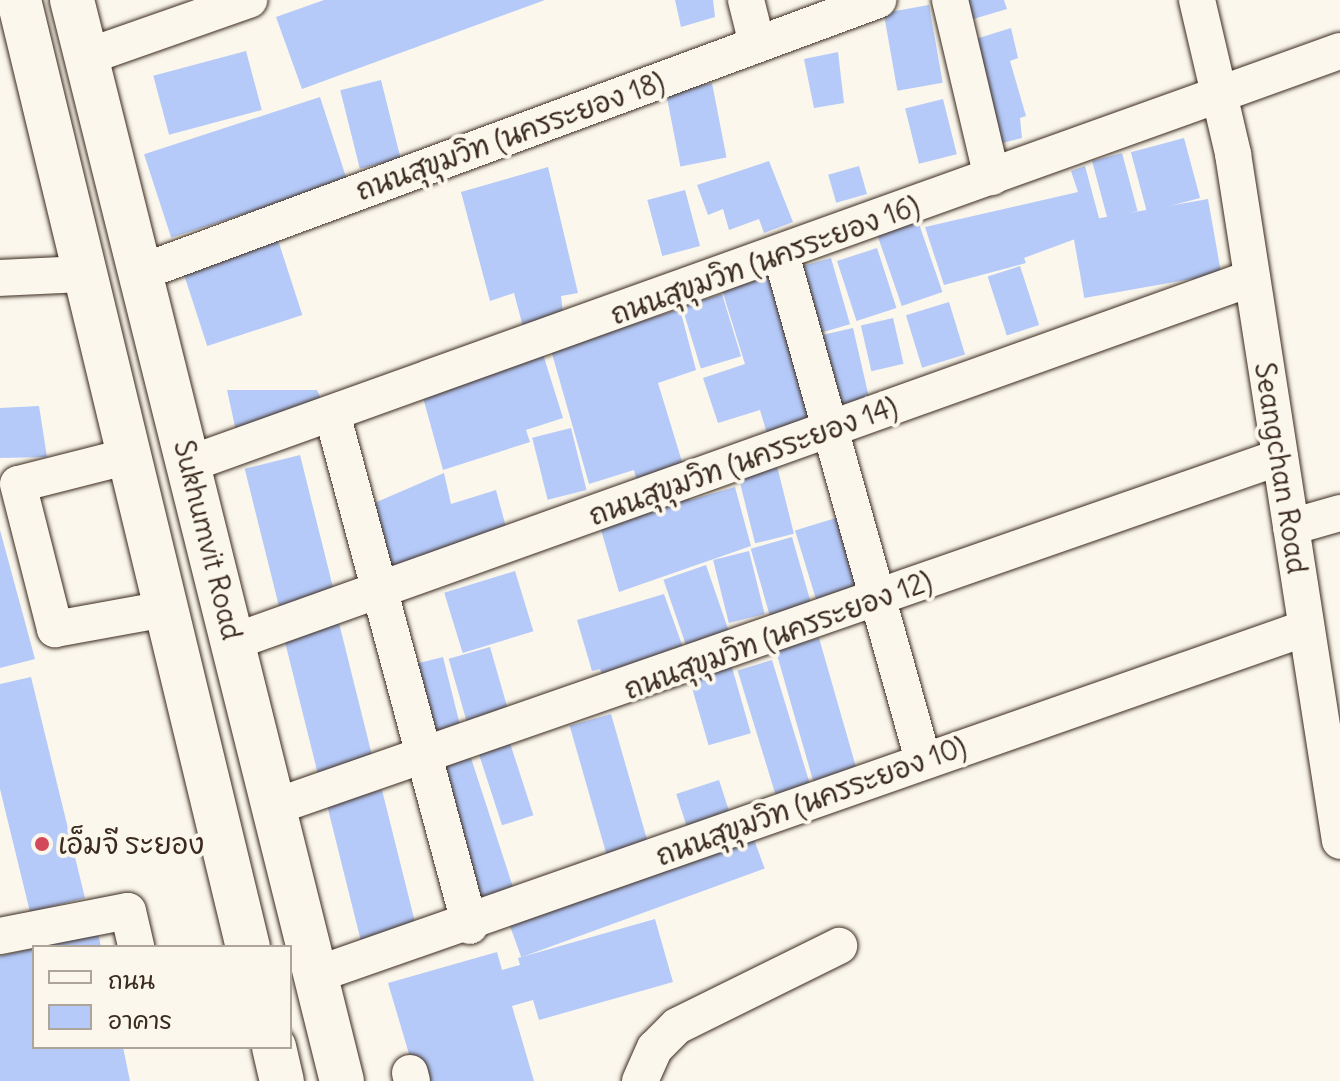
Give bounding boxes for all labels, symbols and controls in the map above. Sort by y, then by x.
street label: ถนนสุขุมวิท (นครระยอง 18) [351,65,669,207]
street label: ถนนสุขุมวิท (นครระยอง 16) [606,188,924,332]
street label: Seangchan Road [1248,360,1314,576]
street label: ถนนสุขุมวิท (นครระยอง 14) [584,390,902,532]
street label: Sukhumvit Road [167,437,249,643]
street label: ถนนสุขุมวิท (นครระยอง 12) [620,564,936,706]
street label: ถนนสุขุมวิท (นครระยอง 10) [651,729,971,873]
place label: เอ็มจี ระยอง [58,827,204,861]
marker: เอ็มจี ระยอง [33,835,51,853]
legend [32,945,292,1049]
text: ถนน [108,965,155,995]
text: อาคาร [108,1005,172,1035]

